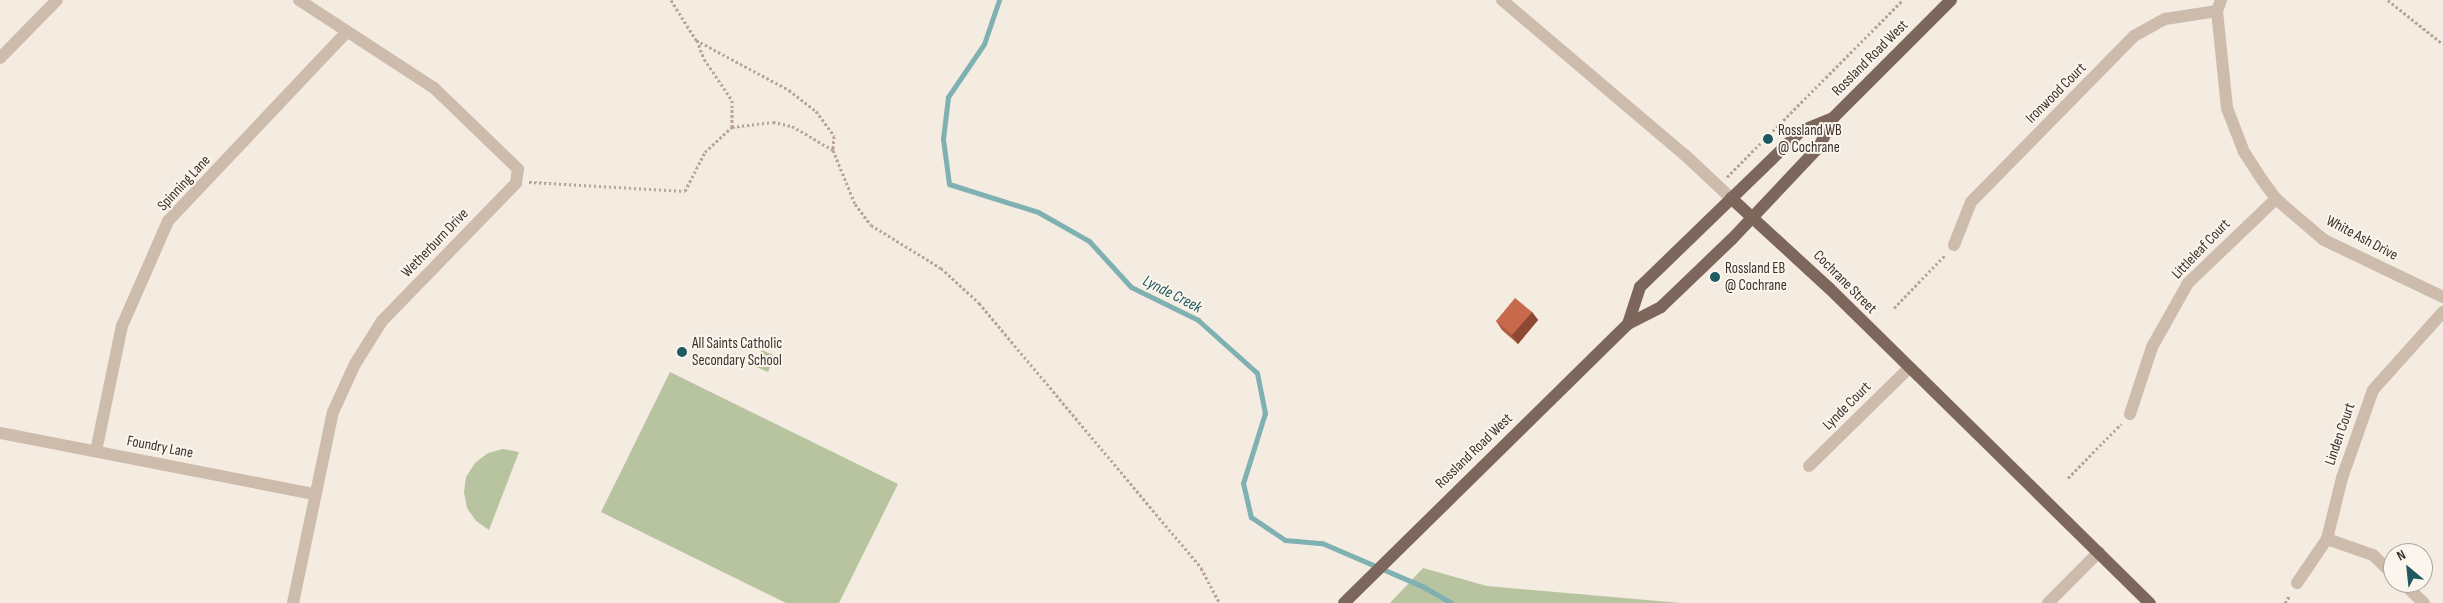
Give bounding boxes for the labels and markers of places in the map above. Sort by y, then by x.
place label: Rossland WB @ Cochrane [1778,121,1842,156]
marker: Rossland WB @ Cochrane [1762,133,1774,145]
place label: Rossland EB @ Cochrane [1725,259,1787,294]
marker: Rossland EB @ Cochrane [1709,271,1721,283]
place label: All Saints Catholic Secondary School [692,334,782,369]
marker: All Saints Catholic Secondary School [676,346,688,358]

